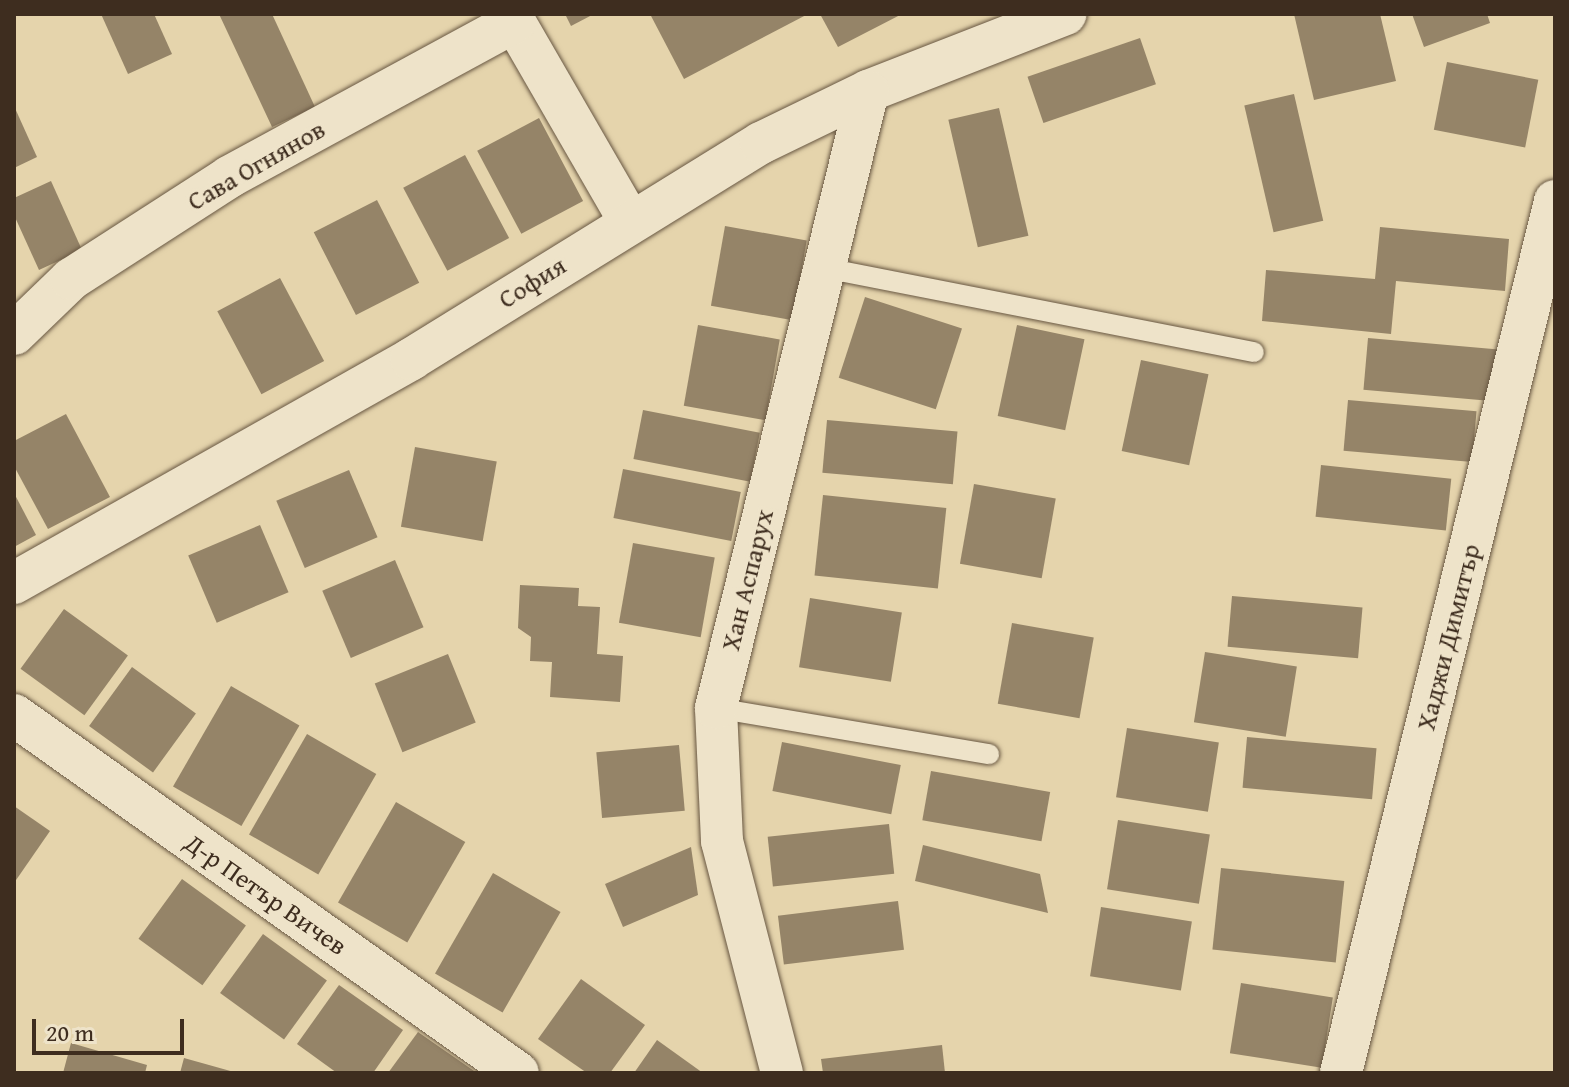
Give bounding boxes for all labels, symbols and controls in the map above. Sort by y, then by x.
street label: Сава Огнянов [182,113,330,217]
street label: София [493,249,571,315]
street label: Хан Аспарух [714,506,780,654]
street label: Хаджи Димитър [1410,541,1486,733]
street label: Д-р Петър Вичев [179,826,353,962]
scale bar [36,1003,188,1053]
text: 20 m [46,1015,94,1050]

